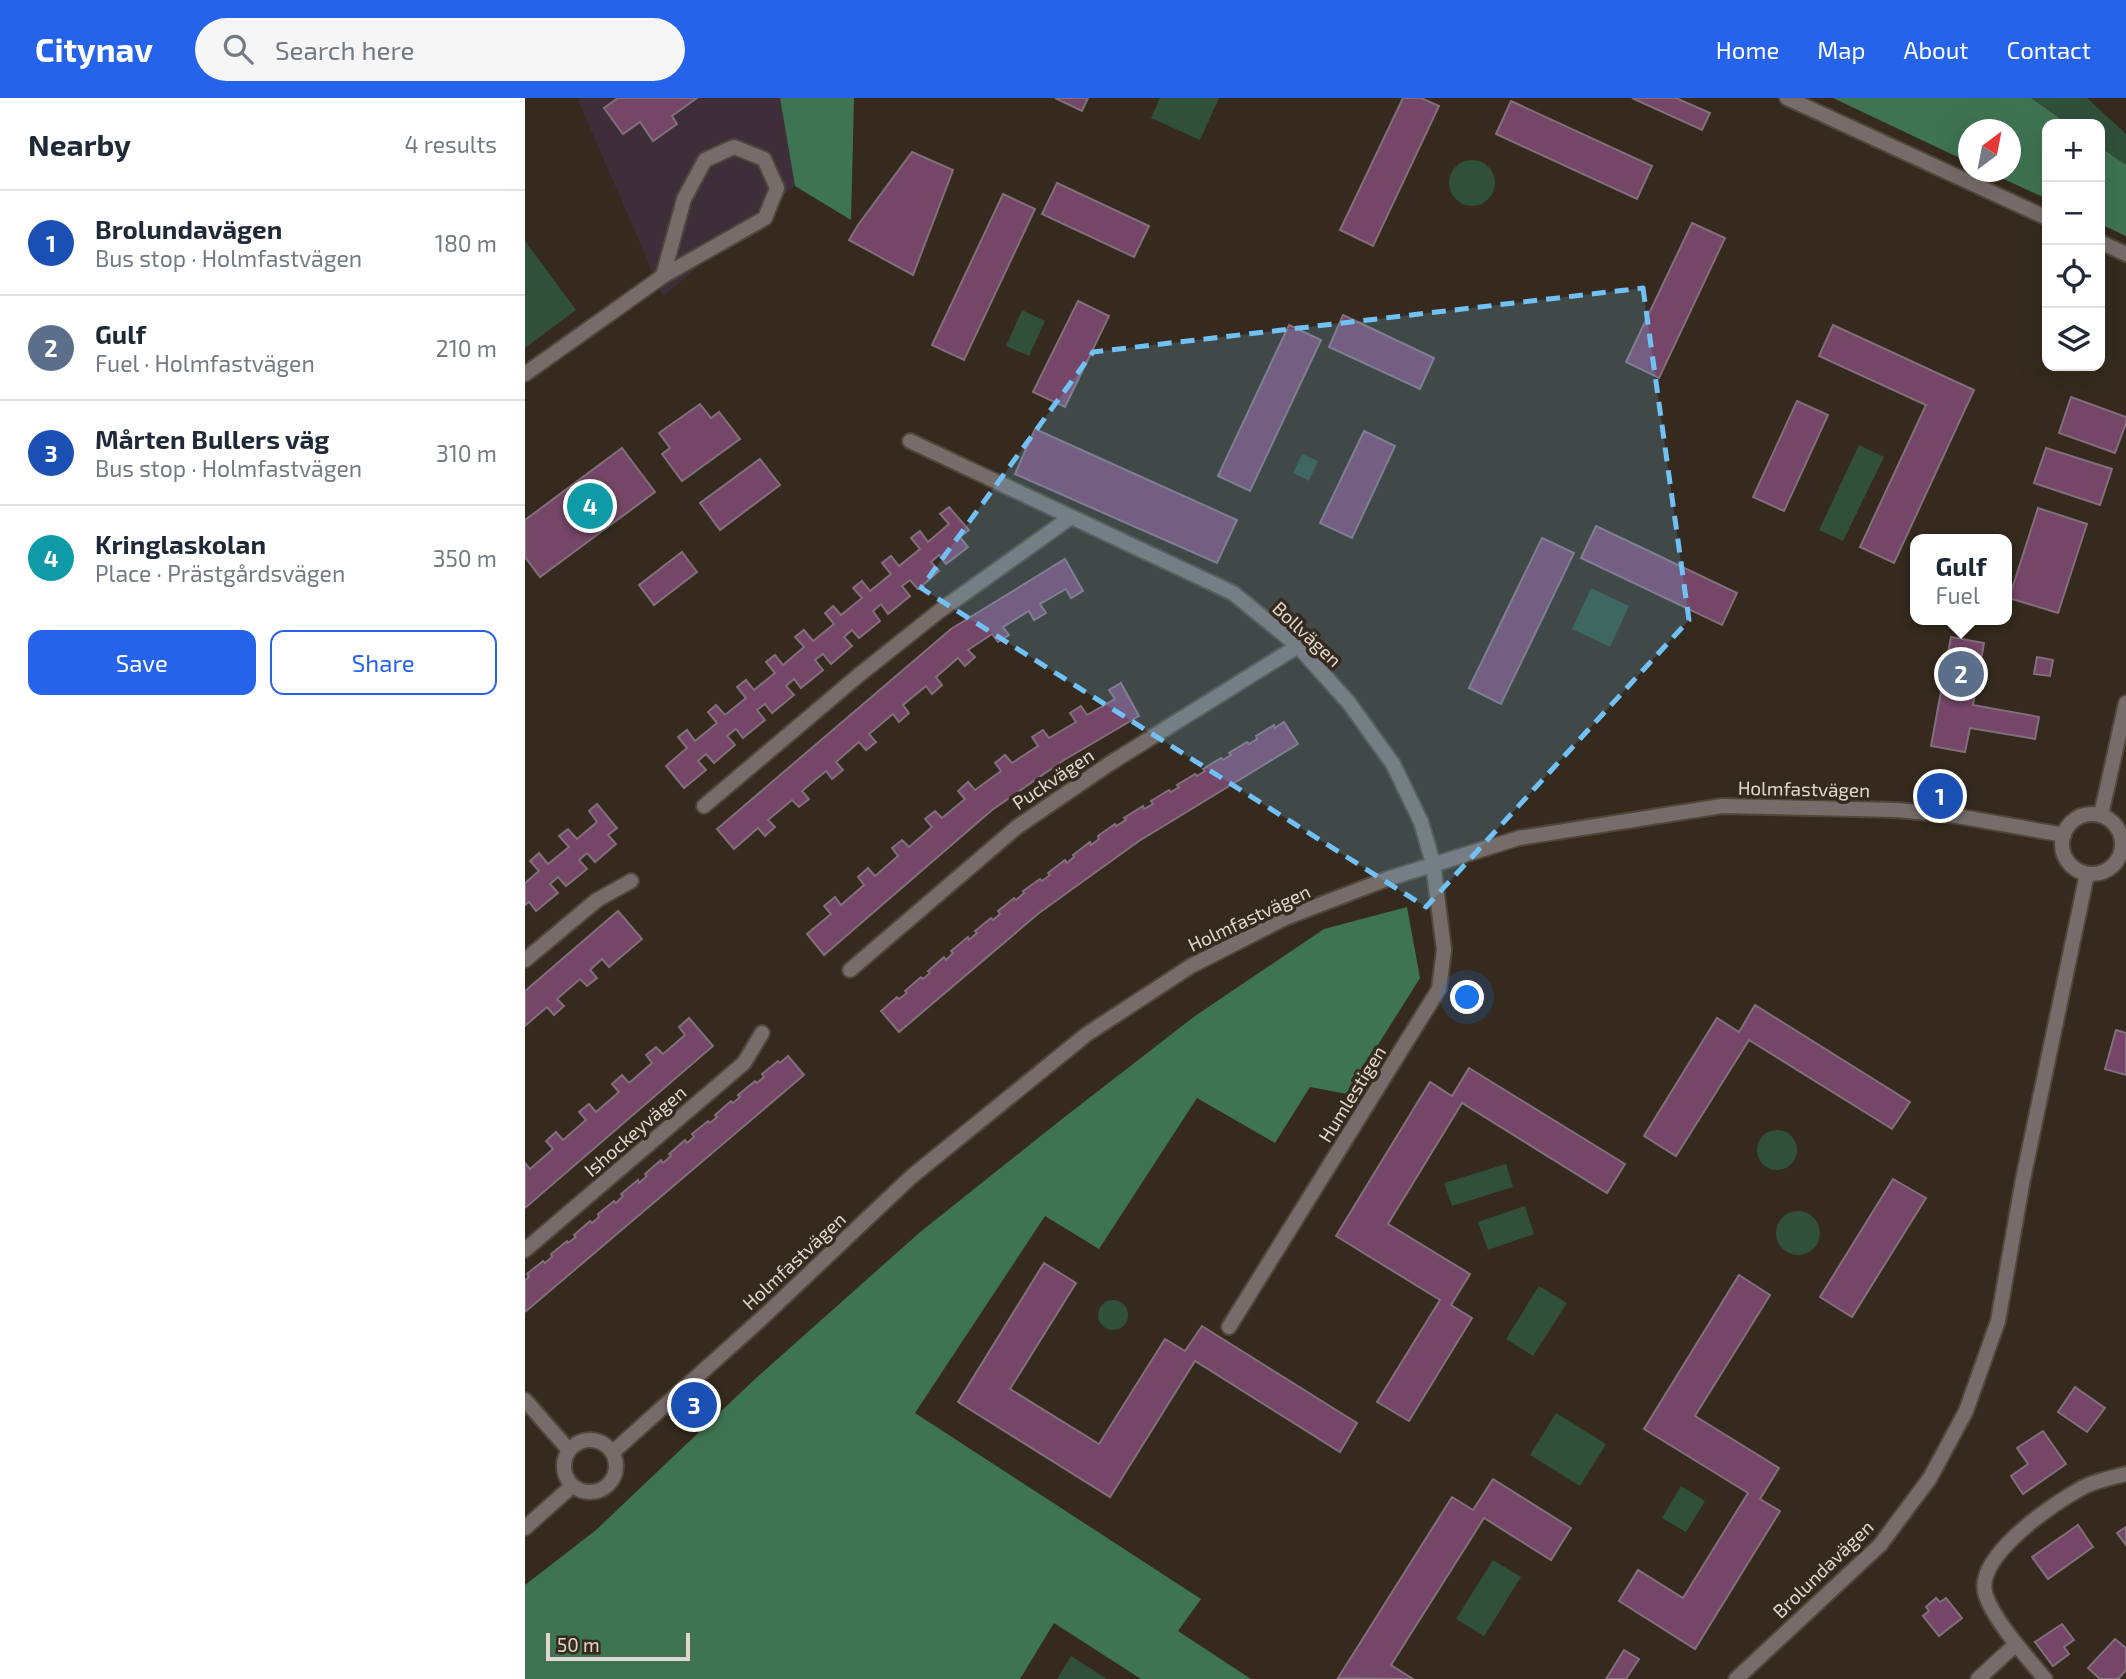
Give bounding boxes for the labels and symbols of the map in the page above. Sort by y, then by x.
north arrow [1958,119,2021,182]
pin: 4 [567,480,613,532]
street label: Bollvägen [1268,596,1346,671]
pin: 2 [1938,648,1984,700]
street label: Puckvägen [1008,743,1098,814]
pin: 1 [1917,770,1963,822]
street label: Holmfastvägen [1738,776,1870,801]
street label: Holmfastvägen [1184,879,1314,956]
your location [1450,980,1484,1014]
street label: Humlestigen [1313,1041,1390,1146]
street label: Ishockeyvägen [579,1080,690,1181]
street label: Holmfastvägen [737,1207,850,1314]
pin: 3 [671,1379,717,1431]
street label: Brolundavägen [1768,1515,1878,1622]
scale bar [546,1630,689,1662]

